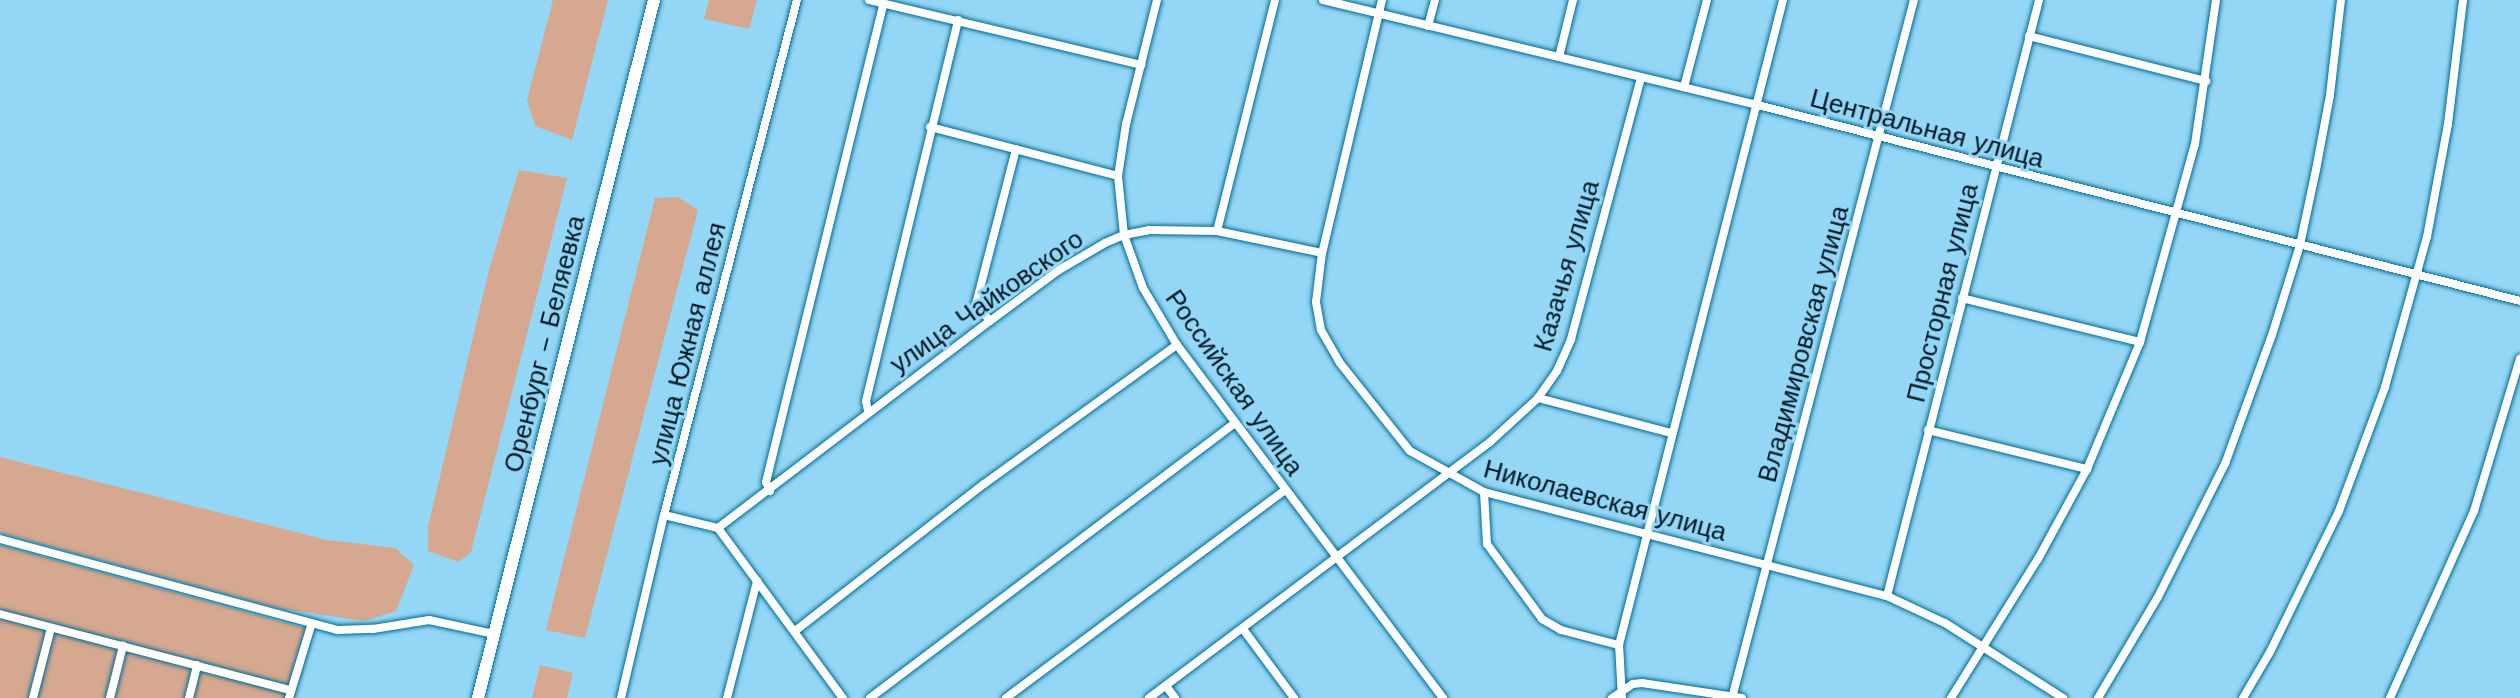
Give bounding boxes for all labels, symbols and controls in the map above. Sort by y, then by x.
street label: Центральная улица [1807,83,2047,175]
street label: Казачья улица [1528,177,1606,355]
street label: Просторная улица [1901,180,1985,406]
street label: Владимировская улица [1752,202,1856,486]
street label: Оренбург – Беляевка [498,212,592,476]
street label: улица Южная аллея [643,219,733,469]
street label: улица Чайковского [884,224,1090,380]
street label: Российская улица [1158,284,1310,482]
street label: Николаевская улица [1480,454,1730,548]

